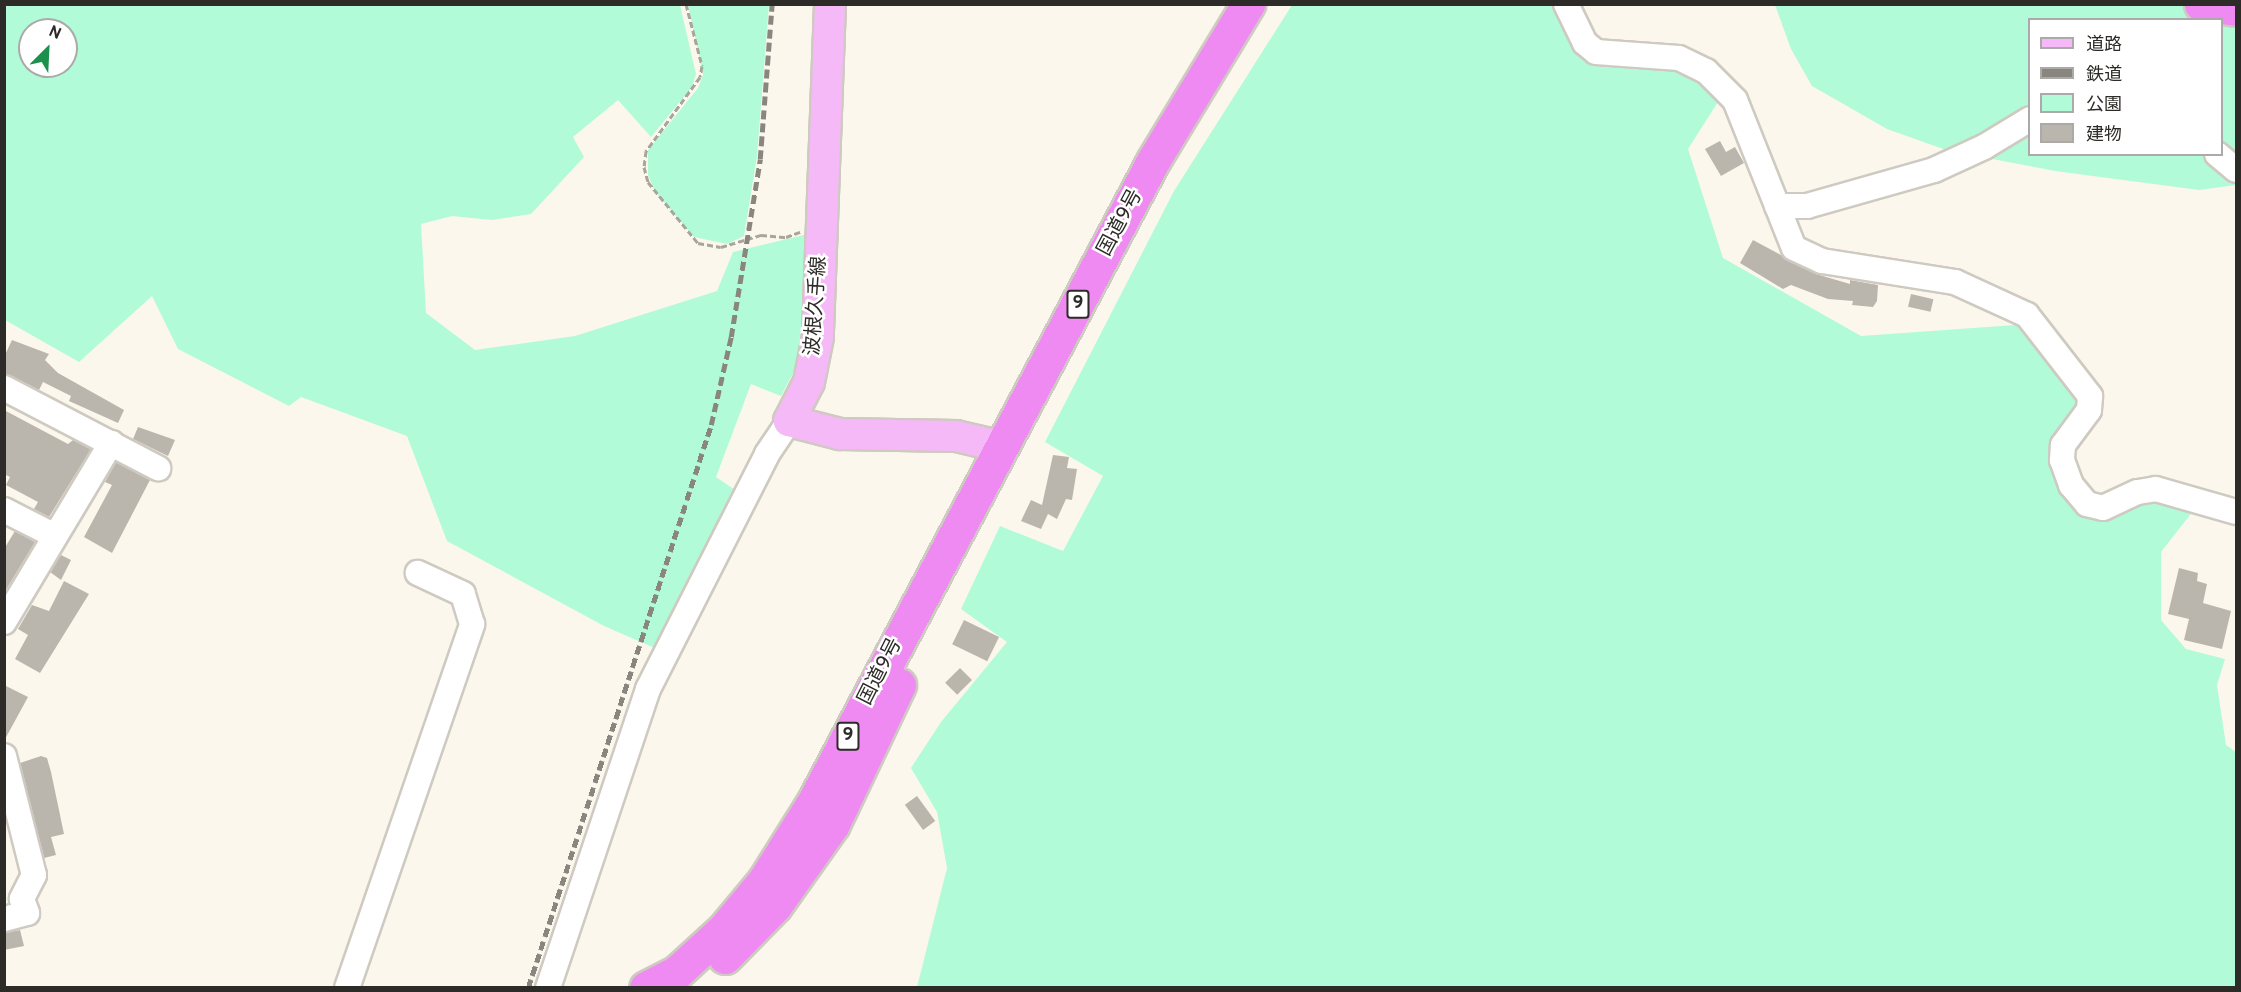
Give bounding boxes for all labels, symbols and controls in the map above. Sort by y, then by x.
north arrow [18,18,78,78]
legend [2028,18,2223,156]
text: N [45,22,64,45]
text: 道路 [2086,34,2122,57]
text: 鉄道 [2086,64,2122,87]
text: 公園 [2086,94,2122,117]
text: 建物 [2086,124,2122,147]
street label: 国道9号 [1094,186,1148,260]
street label: 波根久手線 [802,255,832,357]
road number: 9 [1066,289,1090,319]
street label: 国道9号 [854,635,908,709]
road number: 9 [836,721,860,751]

